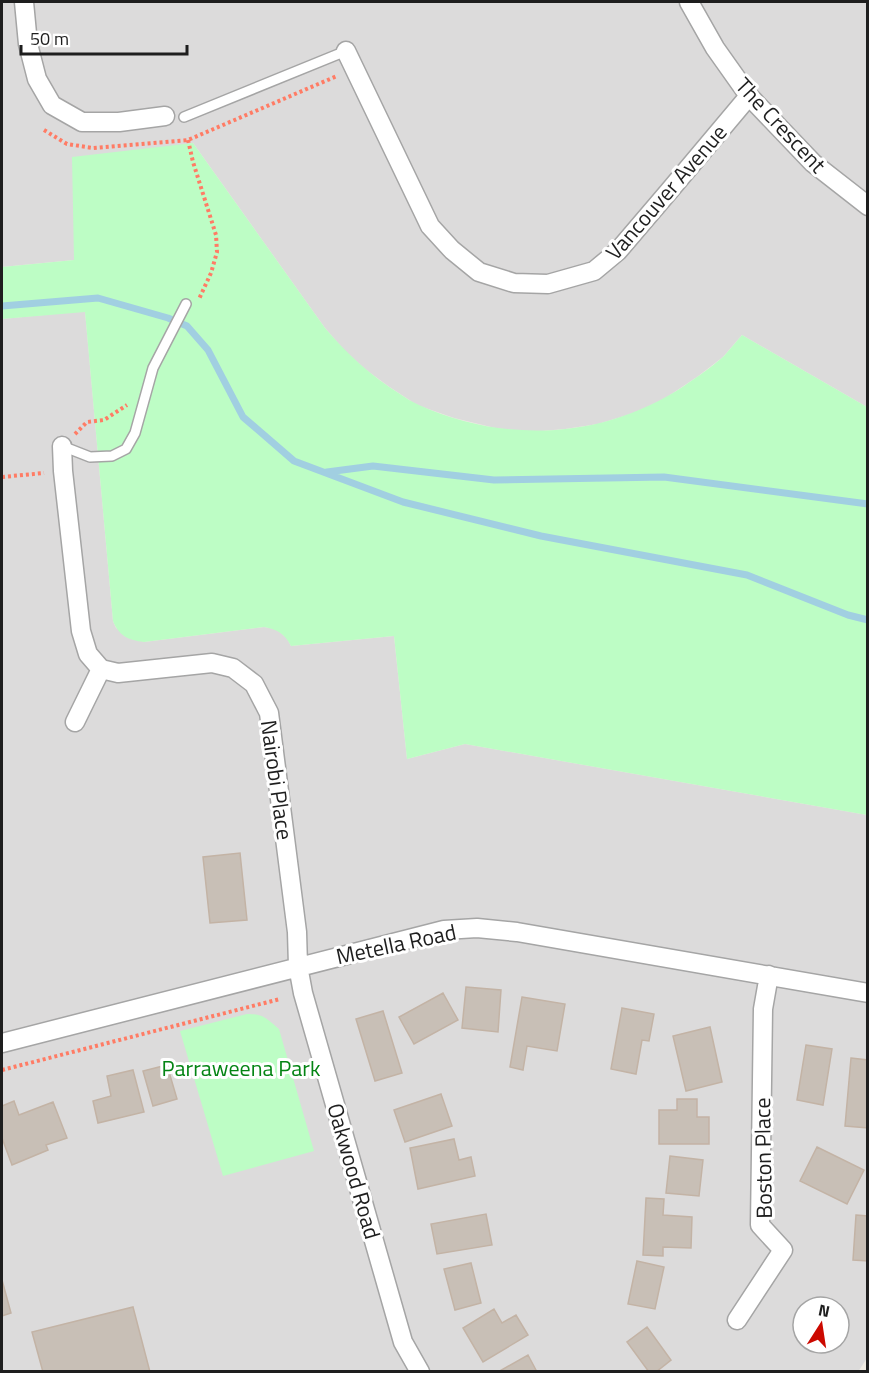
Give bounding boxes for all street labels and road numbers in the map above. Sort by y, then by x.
street label: The Crescent [728,70,835,181]
street label: Vancouver Avenue [597,116,735,268]
street label: Nairobi Place [252,718,302,842]
street label: Metella Road [333,915,459,973]
street label: Boston Place [745,1097,781,1219]
street label: Oakwood Road [318,1099,390,1243]

